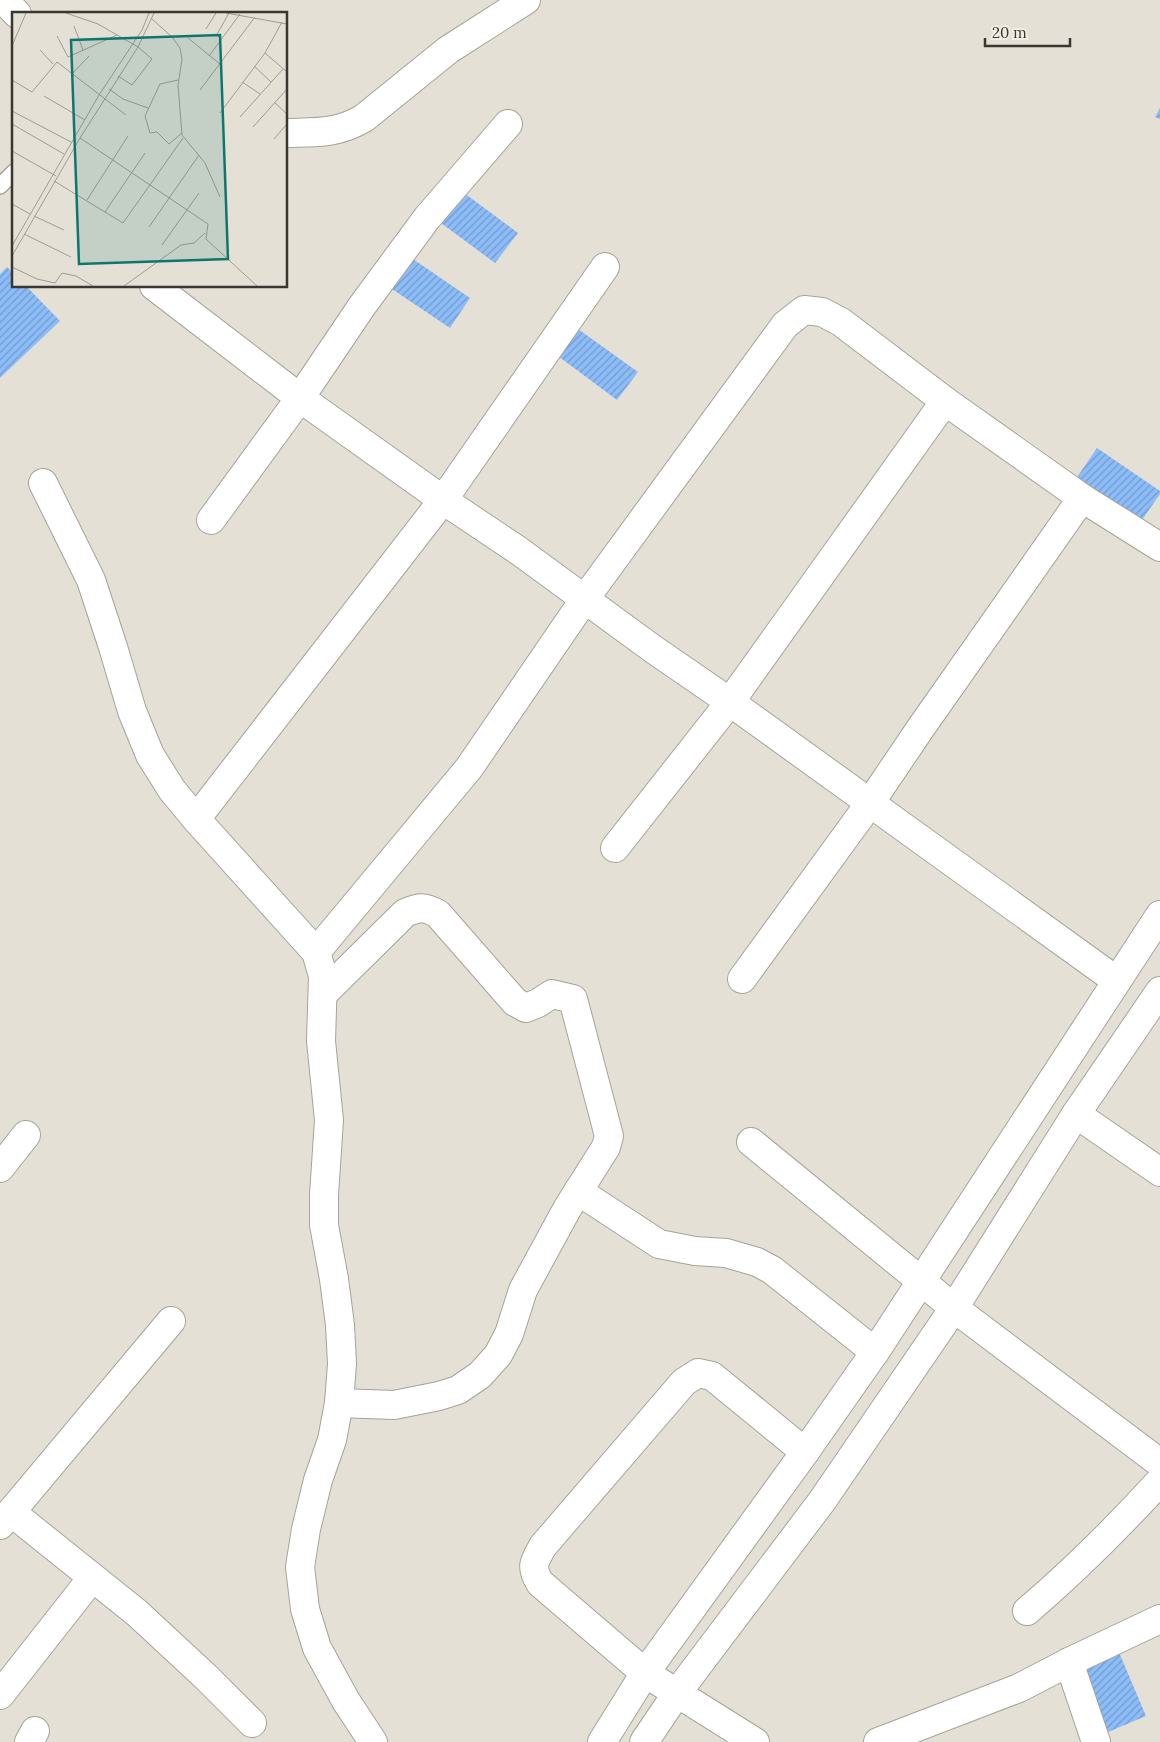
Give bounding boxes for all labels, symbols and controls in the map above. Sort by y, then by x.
inset map [12,12,288,288]
scale bar [985,15,1070,47]
text: 20 m [992,23,1027,42]

